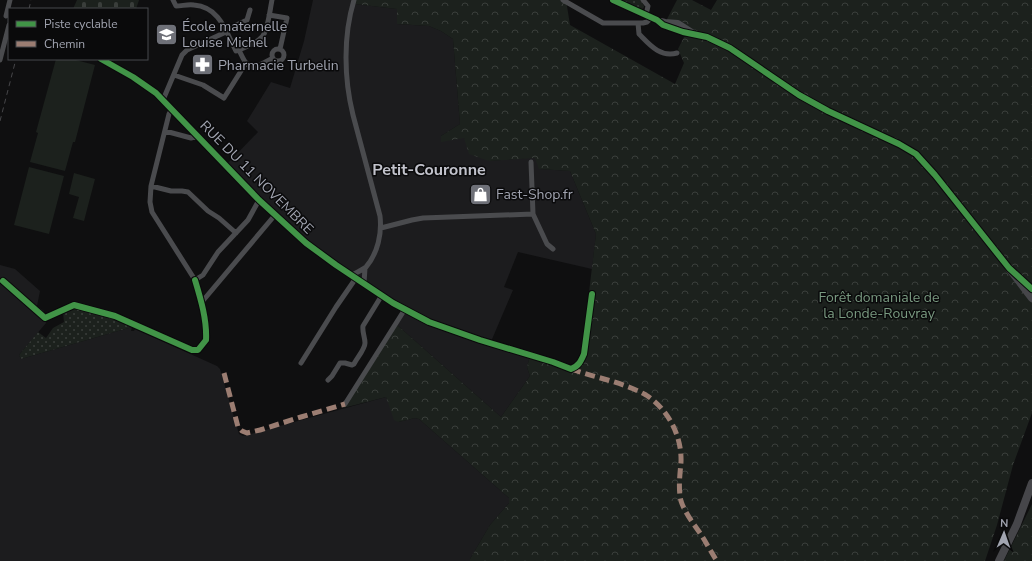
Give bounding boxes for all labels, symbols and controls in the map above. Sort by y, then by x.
legend [8,8,148,60]
text: Piste cyclable [44,16,118,32]
place label: École maternelle Louise Michel [182,17,287,52]
school or university icon: École maternelle Louise Michel [154,21,180,47]
text: Chemin [44,36,85,52]
pharmacy icon: Pharmacie Turbelin [190,52,216,78]
place label: Pharmacie Turbelin [218,56,339,75]
street label: RUE DU 11 NOVEMBRE [196,116,318,238]
district label: Petit-Couronne [372,159,486,181]
shop icon: Fast-Shop.fr [468,181,494,207]
place label: Fast-Shop.fr [496,185,573,204]
park label: Forêt domaniale de la Londe-Rouvray [819,288,939,323]
north arrow [984,513,1024,553]
text: N [1000,516,1009,531]

